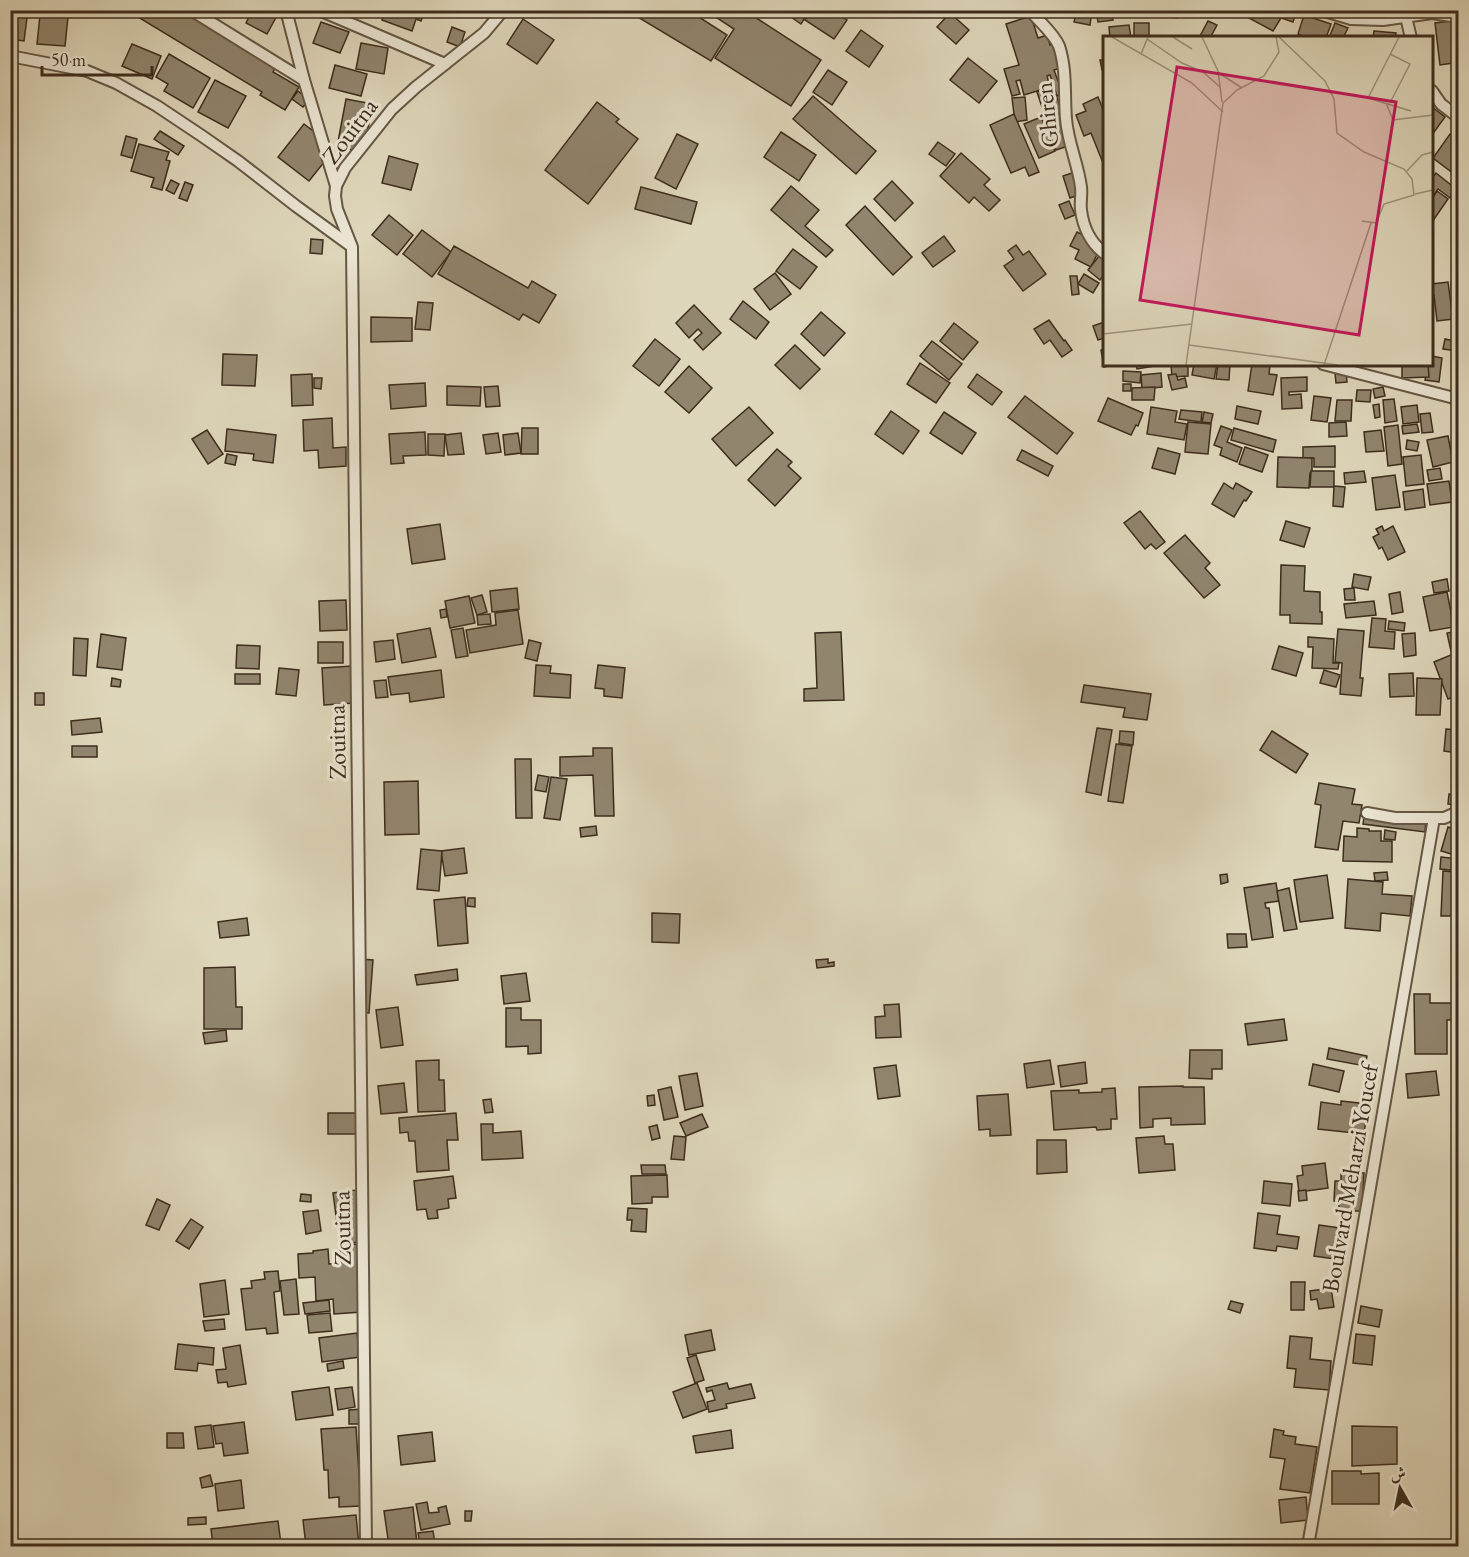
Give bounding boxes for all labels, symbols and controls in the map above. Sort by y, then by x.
inset map [1103,36,1433,366]
scale bar [42,39,152,77]
text: 50 m [51,48,86,71]
street label: Ghiren [1028,80,1065,149]
street label: Zouitna [315,91,385,170]
street label: Zouitna [320,704,353,780]
street label: Boulvard Meharzi Youcef [1314,1058,1385,1295]
street label: Zouitna [325,1190,358,1266]
north arrow [1370,1458,1430,1518]
text: ش [1388,1462,1407,1485]

